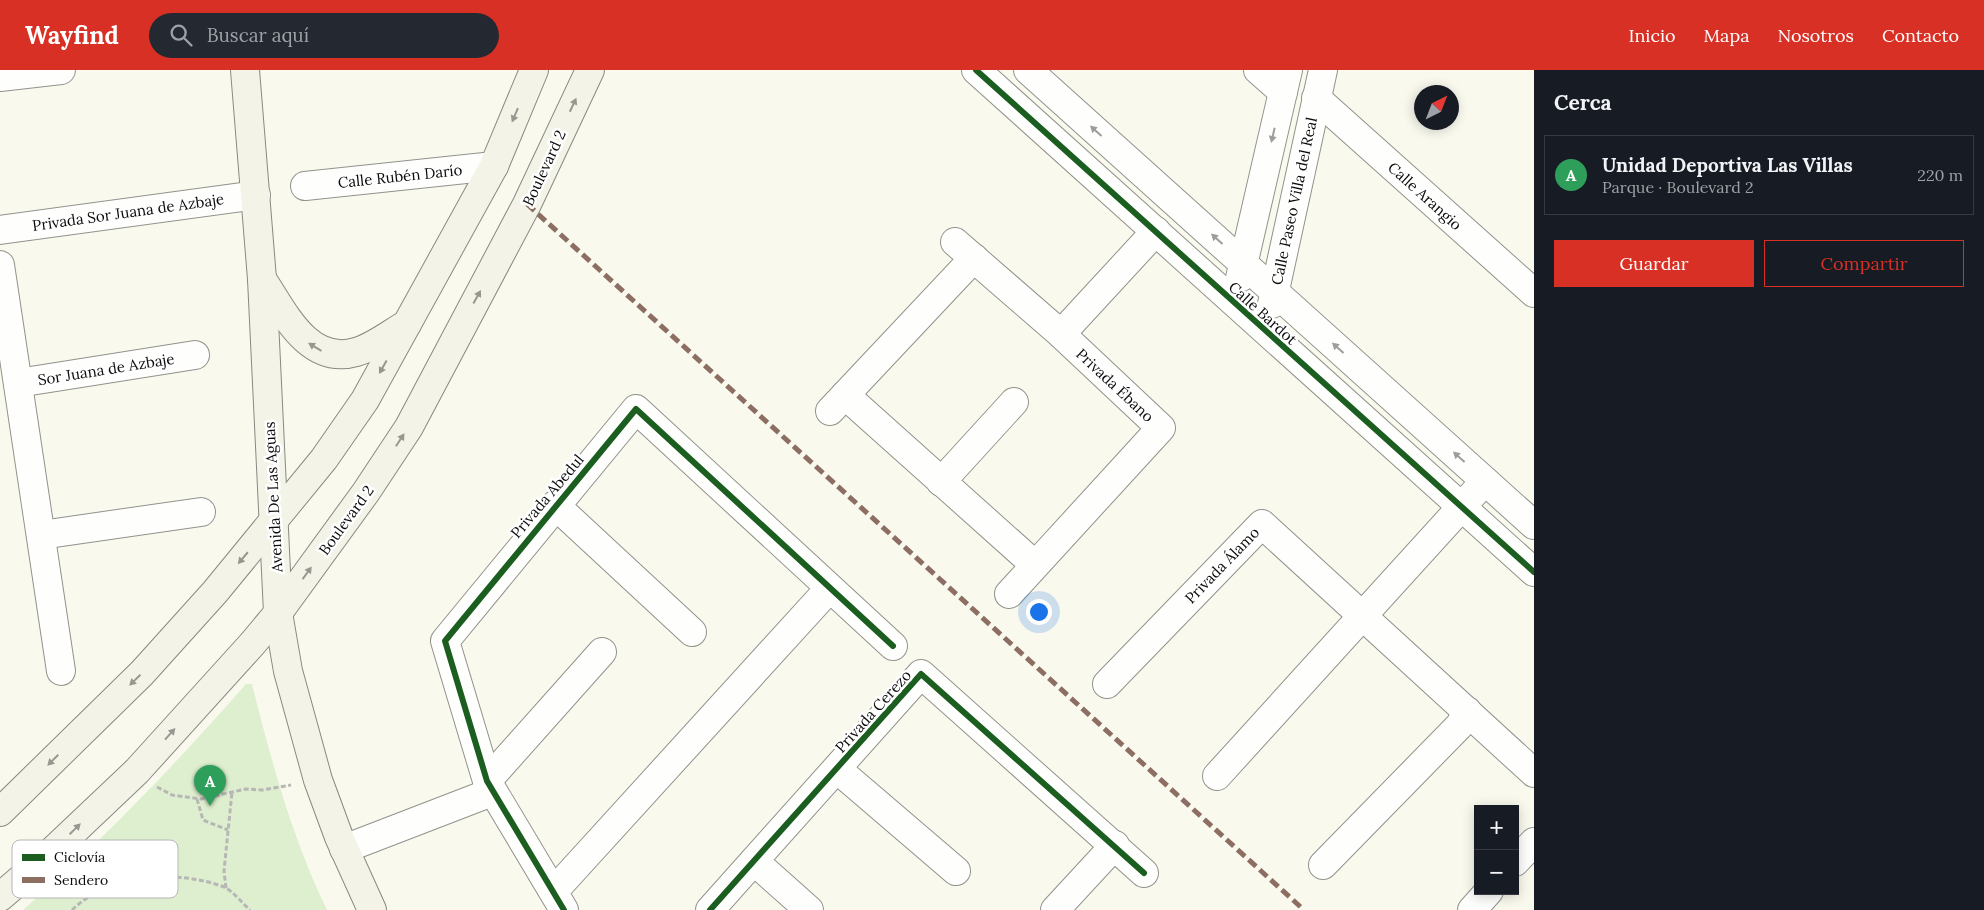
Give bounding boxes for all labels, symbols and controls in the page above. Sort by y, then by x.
search box [149,13,499,58]
text: Wayfind [25,20,119,51]
icon: search [167,21,195,49]
text: Buscar aquí [207,23,309,47]
text: Inicio [1629,24,1676,47]
text: Mapa [1704,24,1749,47]
text: Nosotros [1777,24,1854,47]
text: Contacto [1882,24,1959,47]
north arrow [1414,85,1459,130]
text: Cerca [1554,89,1612,116]
one-way arrow [570,98,578,112]
one-way arrow [511,108,519,122]
street label: Calle Paseo Villa del Real [1267,115,1321,287]
one-way arrow [1091,125,1103,137]
street label: Boulevard 2 [518,127,570,209]
one-way arrow [1269,127,1277,142]
text: Unidad Deportiva Las Villas [1602,153,1853,177]
street label: Calle Arangio [1384,158,1466,234]
street label: Calle Rubén Darío [337,160,463,192]
text: A [1566,165,1576,185]
text: 220 m [1917,165,1963,185]
text: Parque · Boulevard 2 [1602,177,1754,197]
street label: Privada Sor Juana de Azbaje [31,189,225,235]
one-way arrow [1212,233,1224,245]
button: Guardar [1554,240,1754,287]
button: Compartir [1764,240,1964,287]
street label: Calle Bardot [1225,277,1301,349]
one-way arrow [473,290,481,305]
one-way arrow [1333,342,1345,354]
one-way arrow [308,343,322,352]
street label: Privada Ébano [1072,344,1158,426]
street label: Sor Juana de Azbaje [36,349,176,389]
one-way arrow [379,360,387,374]
street label: Avenida De Las Aguas [260,421,286,574]
one-way arrow [395,434,405,447]
street label: Privada Abedul [506,450,588,542]
one-way arrow [1453,451,1465,463]
street label: Boulevard 2 [314,481,378,559]
street label: Privada Álamo [1181,523,1263,607]
one-way arrow [237,552,249,564]
one-way arrow [302,567,312,580]
your location [1026,599,1052,625]
street label: Privada Cerezo [831,665,915,756]
one-way arrow [130,674,142,686]
one-way arrow [164,729,176,741]
one-way arrow [47,754,59,766]
pin: A [194,765,226,806]
map controls [1474,805,1519,895]
button: + [1474,805,1519,850]
one-way arrow [69,823,81,835]
legend [12,840,178,898]
text: Ciclovía [54,848,105,866]
button: − [1474,850,1519,895]
text: Sendero [54,871,108,889]

